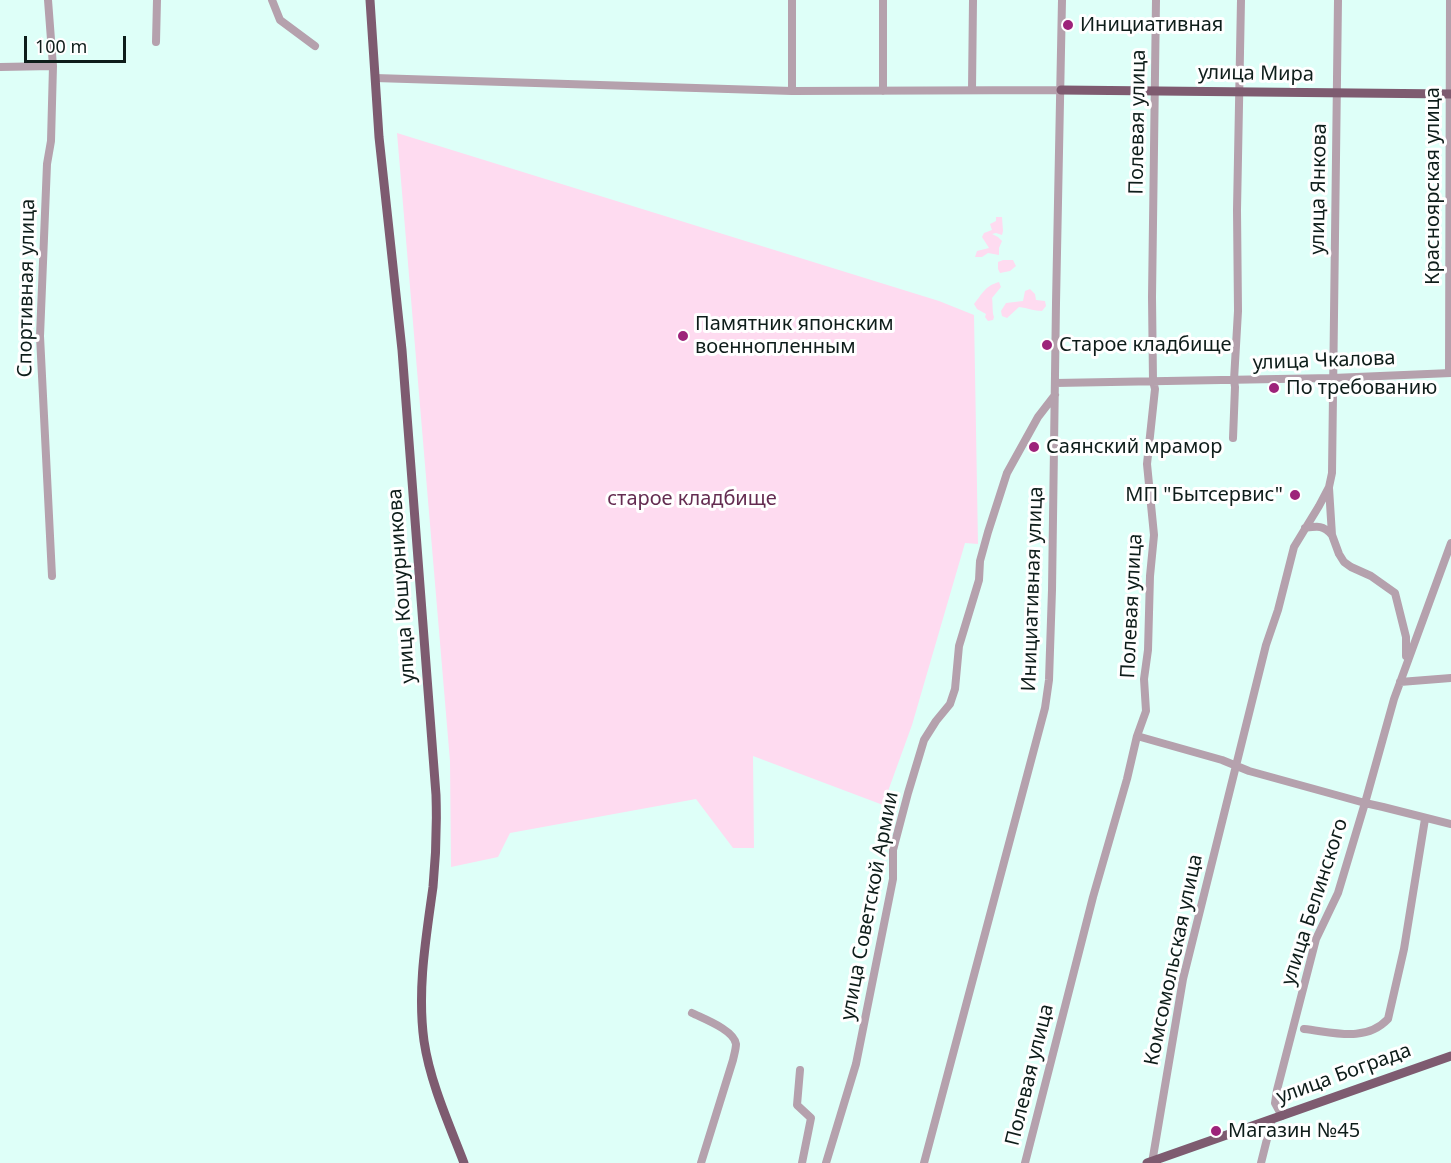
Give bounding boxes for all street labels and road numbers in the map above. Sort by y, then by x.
street label: Полевая улица [1125,49,1151,195]
street label: улица Мира [1198,61,1314,87]
street label: Красноярская улица [1421,87,1445,285]
street label: улица Янкова [1306,123,1332,255]
street label: Спортивная улица [13,199,41,377]
street label: улица Чкалова [1252,347,1396,375]
street label: Инициативная улица [1017,486,1049,692]
street label: улица Кошурникова [383,488,421,684]
street label: Полевая улица [1116,533,1148,679]
street label: улица Советской Армии [836,790,904,1022]
street label: улица Белинского [1277,816,1353,988]
street label: Комсомольская улица [1140,852,1208,1068]
street label: Полевая улица [1001,1002,1059,1148]
street label: улица Бограда [1273,1039,1415,1109]

